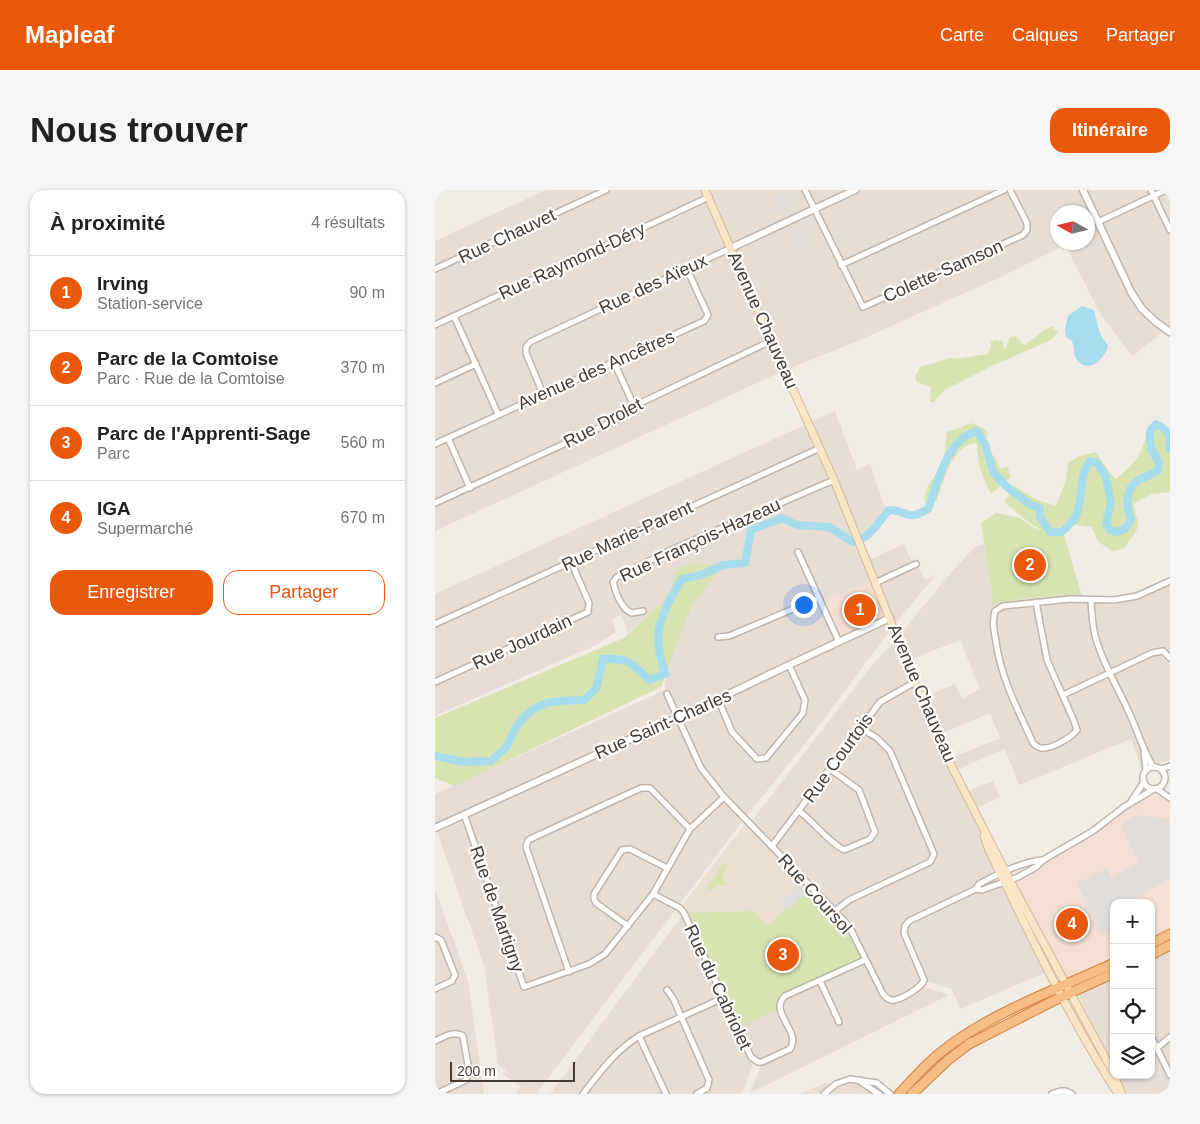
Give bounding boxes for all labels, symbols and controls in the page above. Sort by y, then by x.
text: Mapleaf [25,21,114,48]
text: Carte [940,25,984,45]
text: Calques [1012,25,1078,45]
text: Partager [1106,25,1175,45]
button: Itinéraire [1050,108,1170,153]
text: Nous trouver [30,110,248,149]
street label: Rue Chauvet [455,205,559,267]
north arrow [1050,205,1095,250]
text: À proximité [50,211,166,234]
text: 4 résultats [311,214,385,231]
street label: Rue Raymond-Déry [496,218,648,304]
street label: Colette-Samson [880,236,1006,306]
street label: Avenue Chauveau [724,248,802,392]
street label: Rue des Aïeux [596,250,710,318]
text: Irving [97,273,149,294]
text: 1 [62,284,70,301]
text: 90 m [349,284,385,301]
text: Station-service [97,295,203,312]
street label: Avenue des Ancêtres [514,326,678,414]
text: Parc de la Comtoise [97,348,279,369]
text: 2 [62,359,70,376]
text: 370 m [341,359,385,376]
text: Parc · Rue de la Comtoise [97,370,285,387]
street label: Rue Drolet [560,394,646,452]
text: Parc de l'Apprenti-Sage [97,423,311,444]
text: 3 [62,434,70,451]
text: 560 m [341,434,385,451]
text: Parc [97,445,130,462]
street label: Rue François-Hazeau [616,494,784,586]
street label: Rue Marie-Parent [558,497,696,575]
text: IGA [97,498,131,519]
text: 4 [62,509,70,526]
text: 670 m [341,509,385,526]
text: Supermarché [97,520,193,537]
pin: 2 [1014,546,1046,584]
button: Enregistrer [50,570,213,615]
button: Partager [223,570,385,615]
pin: 1 [844,591,876,629]
your location [791,592,817,618]
street label: Rue Jourdain [469,610,575,674]
street label: Avenue Chauveau [884,621,960,765]
street label: Rue Saint-Charles [592,685,734,763]
street label: Rue Courtois [799,710,877,806]
street label: Rue de Martigny [466,843,528,975]
street label: Rue Coursol [774,850,856,938]
map controls [1110,899,1155,1079]
button: + [1110,899,1155,944]
pin: 4 [1056,905,1088,943]
street label: Rue du Cabriolet [680,922,756,1052]
pin: 3 [767,936,799,974]
button: − [1110,944,1155,989]
button: locate [1110,989,1155,1034]
button: layers [1110,1034,1155,1079]
scale bar [450,1059,575,1082]
text: 200 m [457,1063,496,1079]

